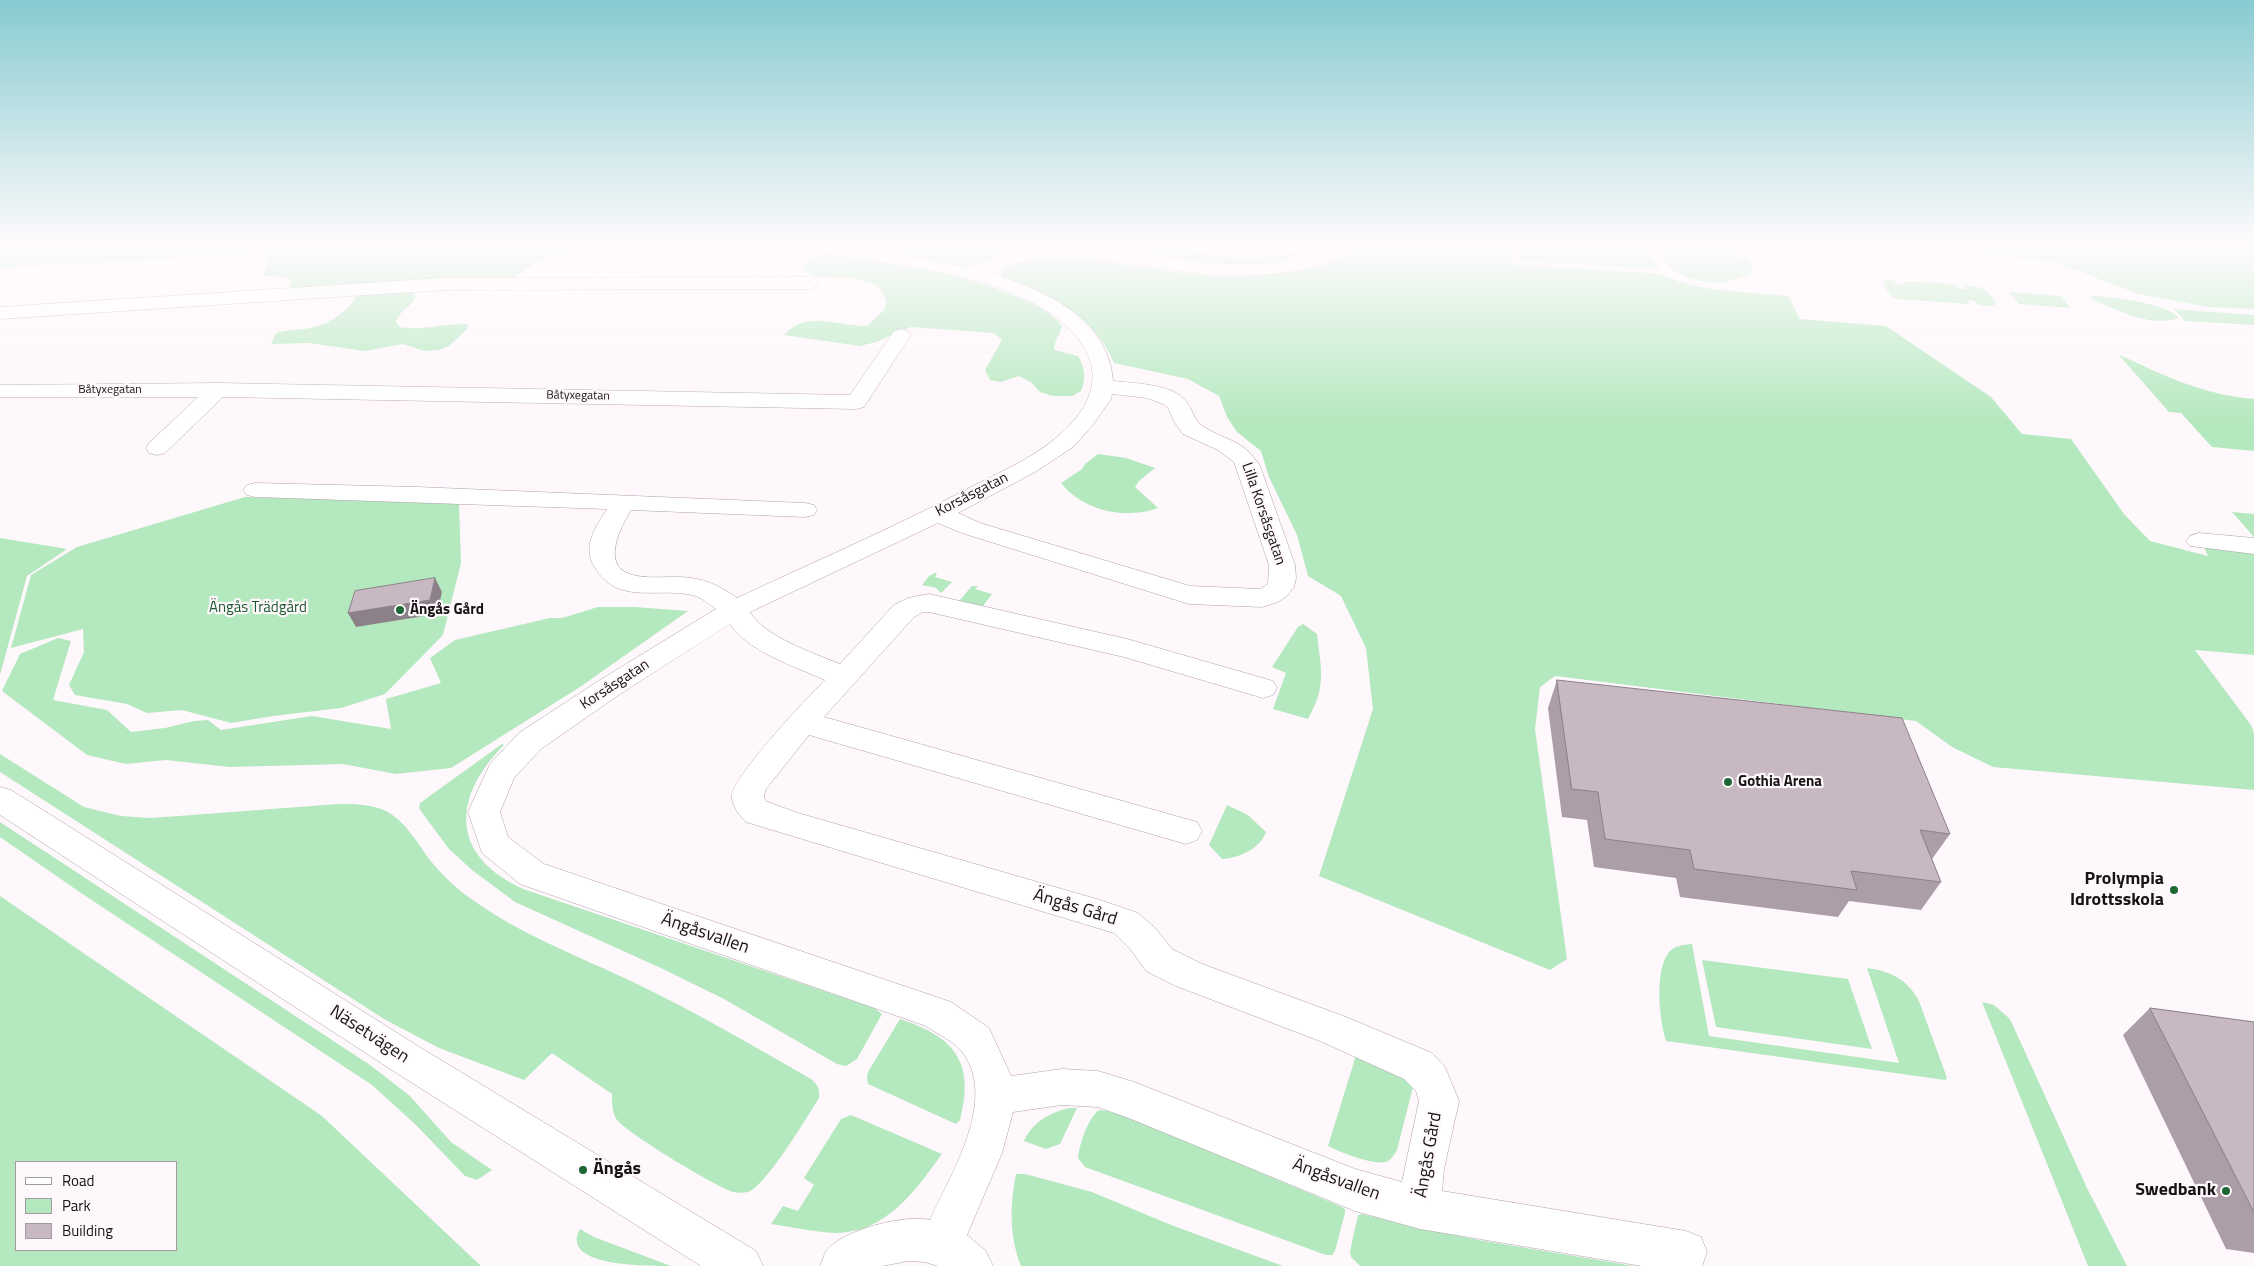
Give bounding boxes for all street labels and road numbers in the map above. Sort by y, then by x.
street label: Båtyxegatan [78,383,142,397]
street label: Båtyxegatan [546,388,610,404]
street label: Lilla Korsåsgatan [1237,460,1289,568]
street label: Korsåsgatan [933,469,1011,521]
street label: Korsåsgatan [577,656,653,714]
street label: Ängås Gård [1030,885,1120,931]
street label: Ängåsvallen [658,909,752,959]
street label: Näsetvägen [325,1001,413,1069]
street label: Ängås Gård [1411,1110,1447,1200]
street label: Ängåsvallen [1289,1154,1383,1206]

